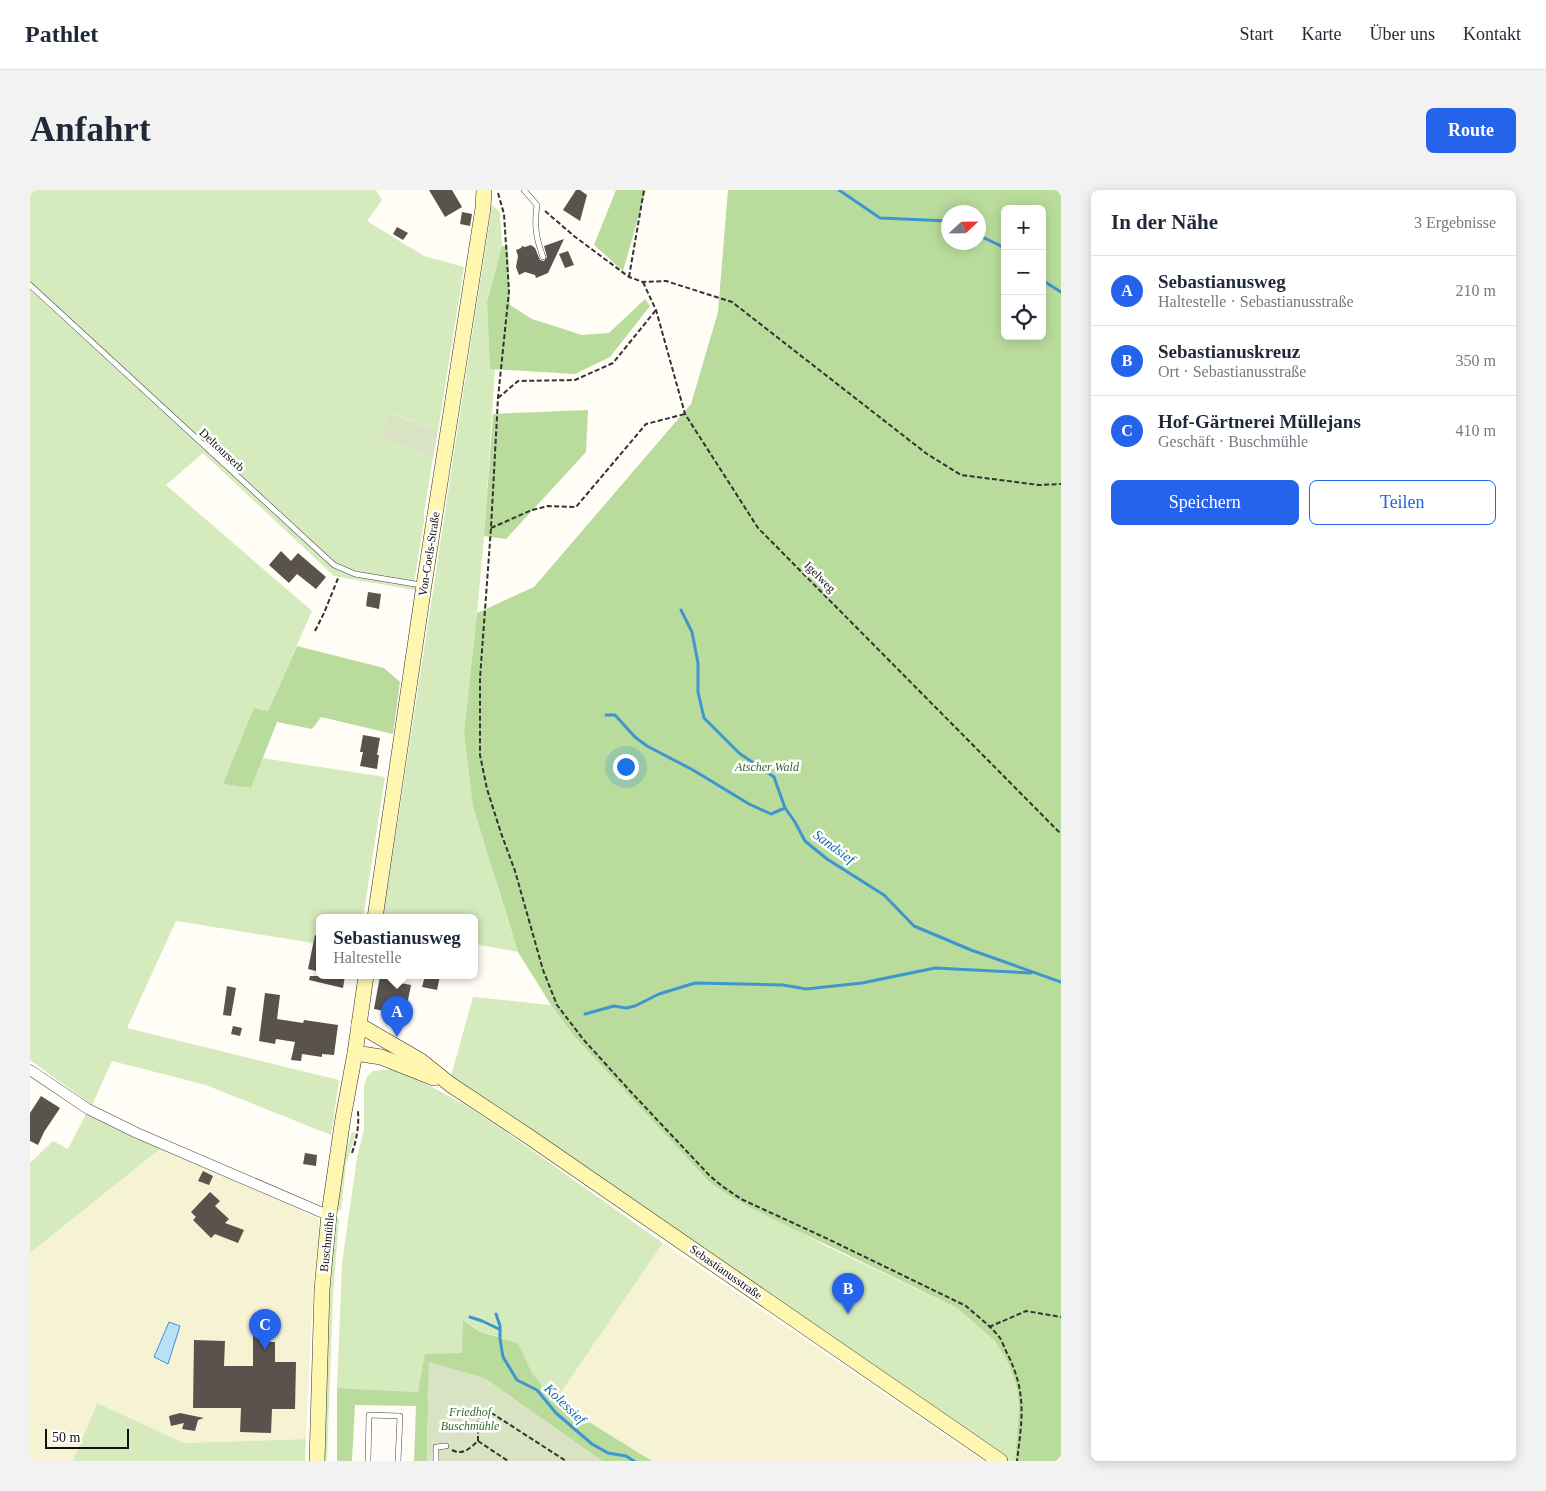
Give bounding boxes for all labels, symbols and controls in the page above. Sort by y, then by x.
text: Pathlet [25,21,98,47]
text: Start [1240,24,1274,44]
text: Karte [1302,24,1342,44]
text: Über uns [1370,24,1435,44]
text: Kontakt [1463,24,1521,44]
button: Route [1426,108,1516,153]
text: Anfahrt [30,110,151,149]
north arrow [941,205,986,250]
map controls [1001,205,1046,340]
button: + [1001,205,1046,250]
text: In der Nähe [1111,210,1218,234]
text: 3 Ergebnisse [1414,214,1496,231]
button: − [1001,250,1046,295]
text: Sebastianusweg [1158,271,1286,292]
text: A [1121,282,1133,299]
text: 210 m [1456,282,1496,299]
text: Haltestelle · Sebastianusstraße [1158,293,1354,310]
button: locate [1001,295,1046,340]
text: Sebastianuskreuz [1158,341,1300,362]
text: B [1122,352,1132,369]
text: 350 m [1456,352,1496,369]
text: Ort · Sebastianusstraße [1158,363,1306,380]
text: Hof-Gärtnerei Müllejans [1158,411,1361,432]
text: C [1121,422,1133,439]
text: 410 m [1456,422,1496,439]
street label: Deltourserb [197,426,247,474]
text: Geschäft · Buschmühle [1158,433,1308,450]
button: Speichern [1111,480,1299,525]
button: Teilen [1309,480,1496,525]
street label: Von-Coels-Straße [415,511,443,597]
street label: Igelweg [801,558,839,596]
your location [613,754,639,780]
park label: Atscher Wald [734,760,800,774]
water label: Sandsief [810,827,859,868]
popup [316,914,478,979]
text: Sebastianusweg [333,927,461,948]
text: Haltestelle [333,949,402,966]
pin: A [381,996,413,1037]
street label: Buschmühle [317,1211,337,1273]
street label: Sebastianusstraße [687,1242,765,1302]
pin: B [832,1273,864,1314]
pin: C [249,1309,281,1350]
water label: Kolessief [541,1380,590,1429]
park label: Friedhof Buschmühle [441,1405,500,1433]
scale bar [45,1426,129,1449]
text: 50 m [52,1430,80,1445]

